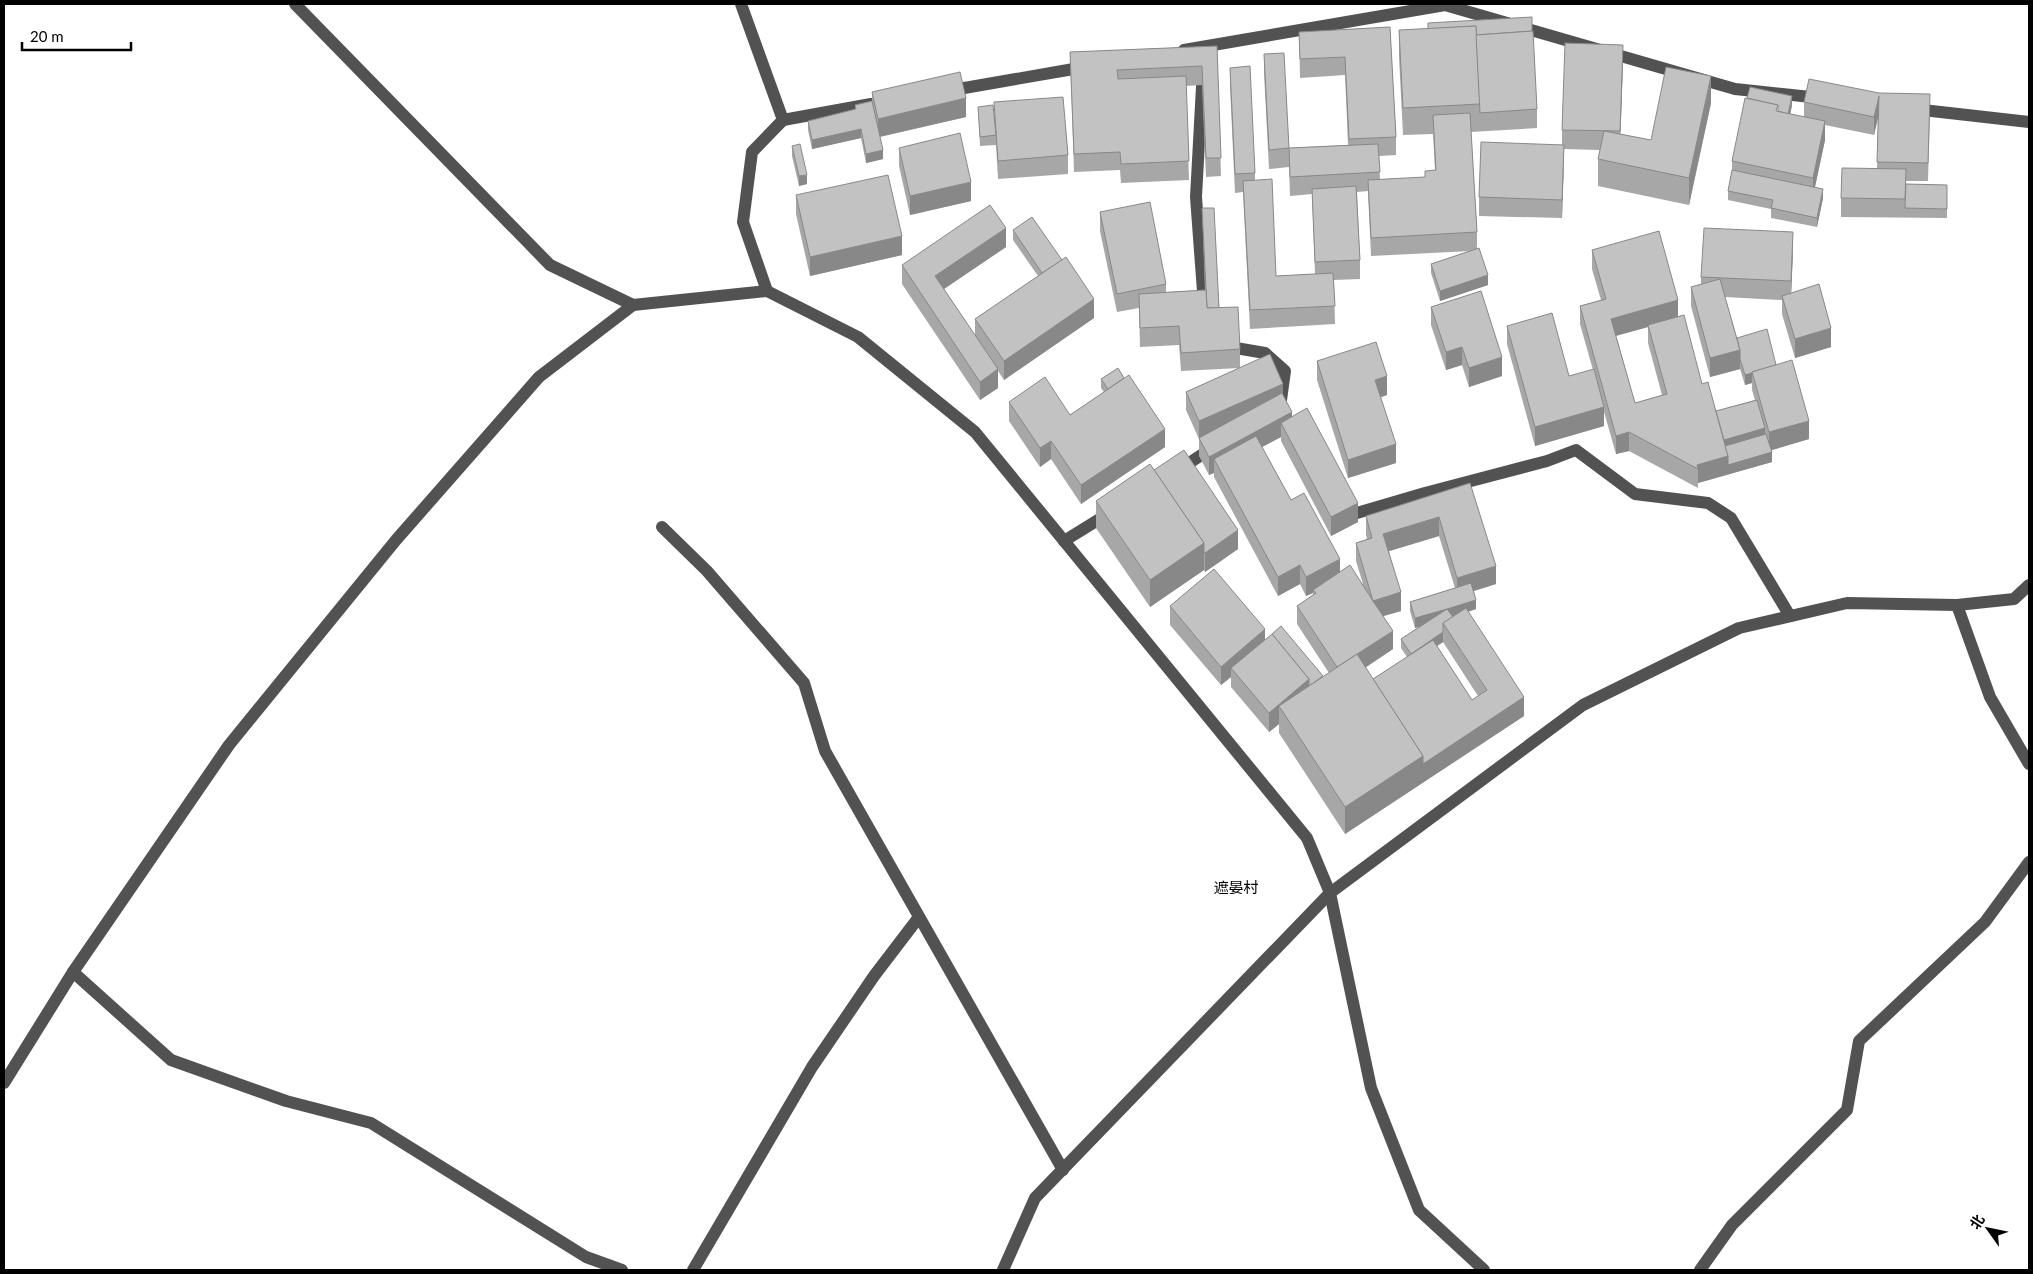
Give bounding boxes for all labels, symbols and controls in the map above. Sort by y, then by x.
scale bar [22,20,131,52]
text: 20 m [30,27,64,45]
district label: 遮晏村 [1213,878,1259,896]
north arrow [1963,1204,2013,1254]
text: 北 [1966,1211,1988,1232]

